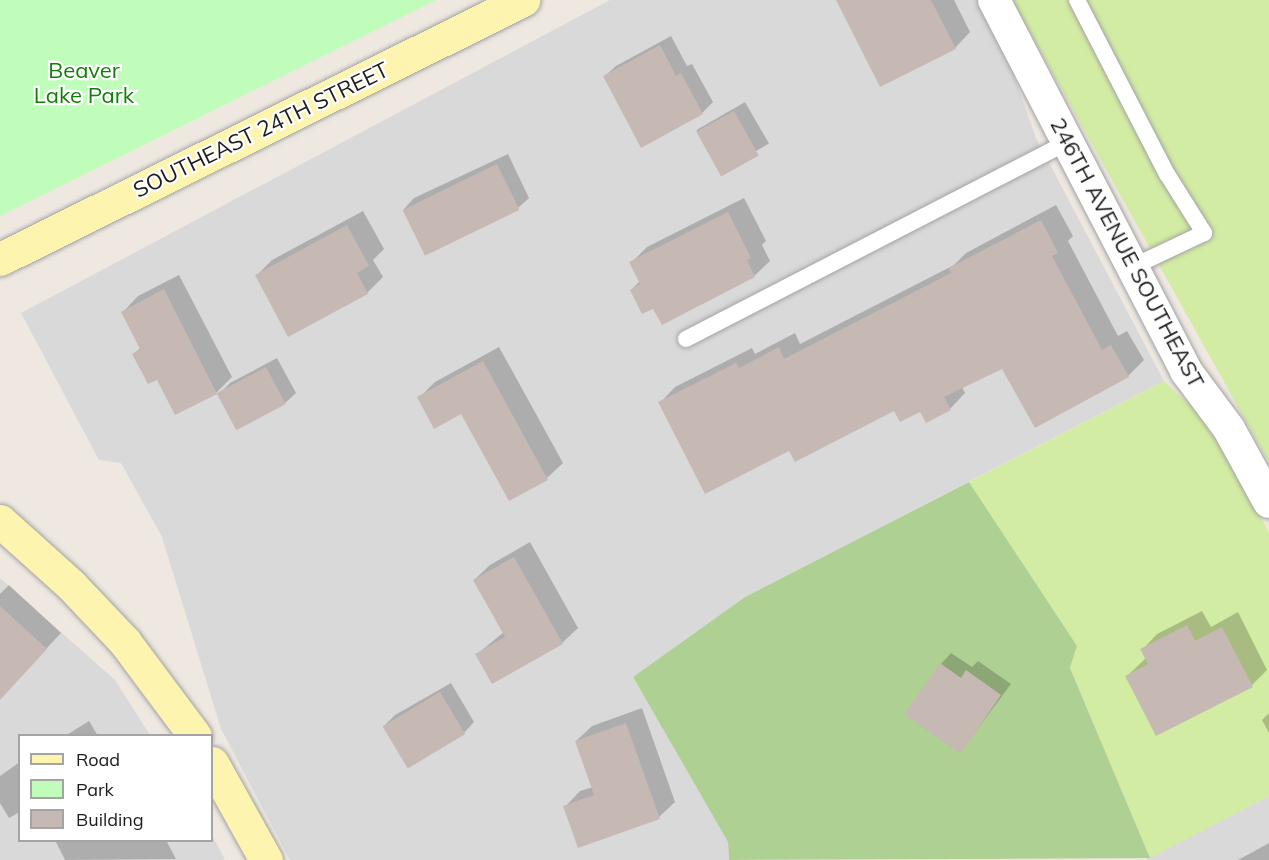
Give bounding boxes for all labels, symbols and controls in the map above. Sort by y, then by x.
park label: Beaver Lake Park [34,57,134,108]
street label: SOUTHEAST 24TH STREET [129,57,393,203]
street label: 246TH AVENUE SOUTHEAST [1044,113,1210,393]
legend [18,734,213,842]
text: Road [76,748,120,771]
text: Park [76,778,114,801]
text: Building [76,808,144,831]

